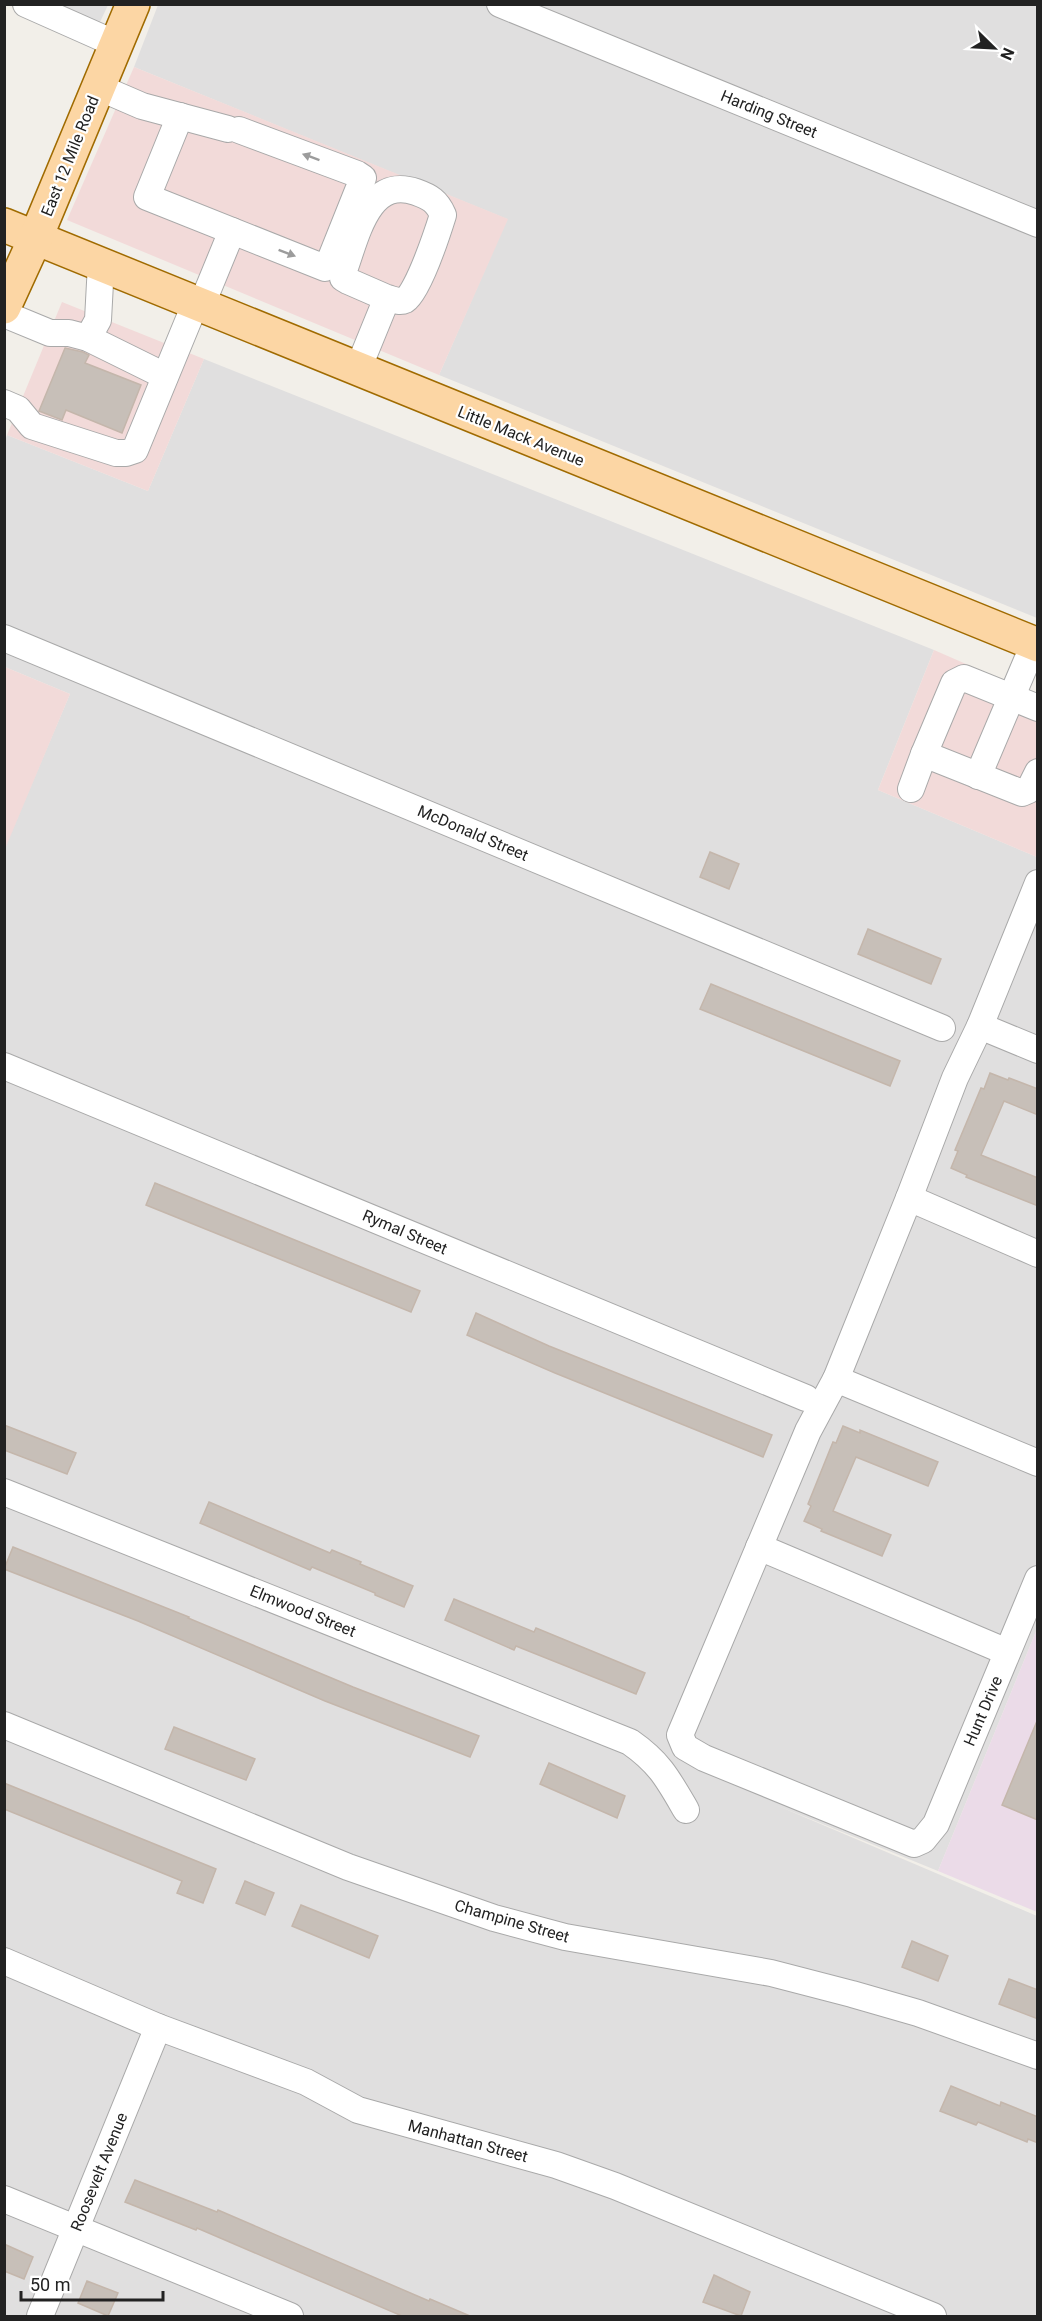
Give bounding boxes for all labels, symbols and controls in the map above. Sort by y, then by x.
north arrow [964,18,1024,78]
text: N [996,45,1018,63]
street label: Harding Street [718,86,820,142]
street label: East 12 Mile Road [37,93,103,219]
one-way arrow [302,151,320,161]
one-way arrow [278,248,296,258]
street label: Little Mack Avenue [455,402,587,470]
street label: McDonald Street [415,801,531,865]
street label: Rymal Street [360,1206,450,1258]
street label: Elmwood Street [247,1581,359,1641]
street label: Hunt Drive [960,1673,1006,1749]
street label: Champine Street [453,1896,571,1946]
street label: Roosevelt Avenue [67,2110,131,2234]
street label: Manhattan Street [406,2116,530,2166]
scale bar [21,2264,164,2302]
text: 50 m [30,2274,70,2295]

